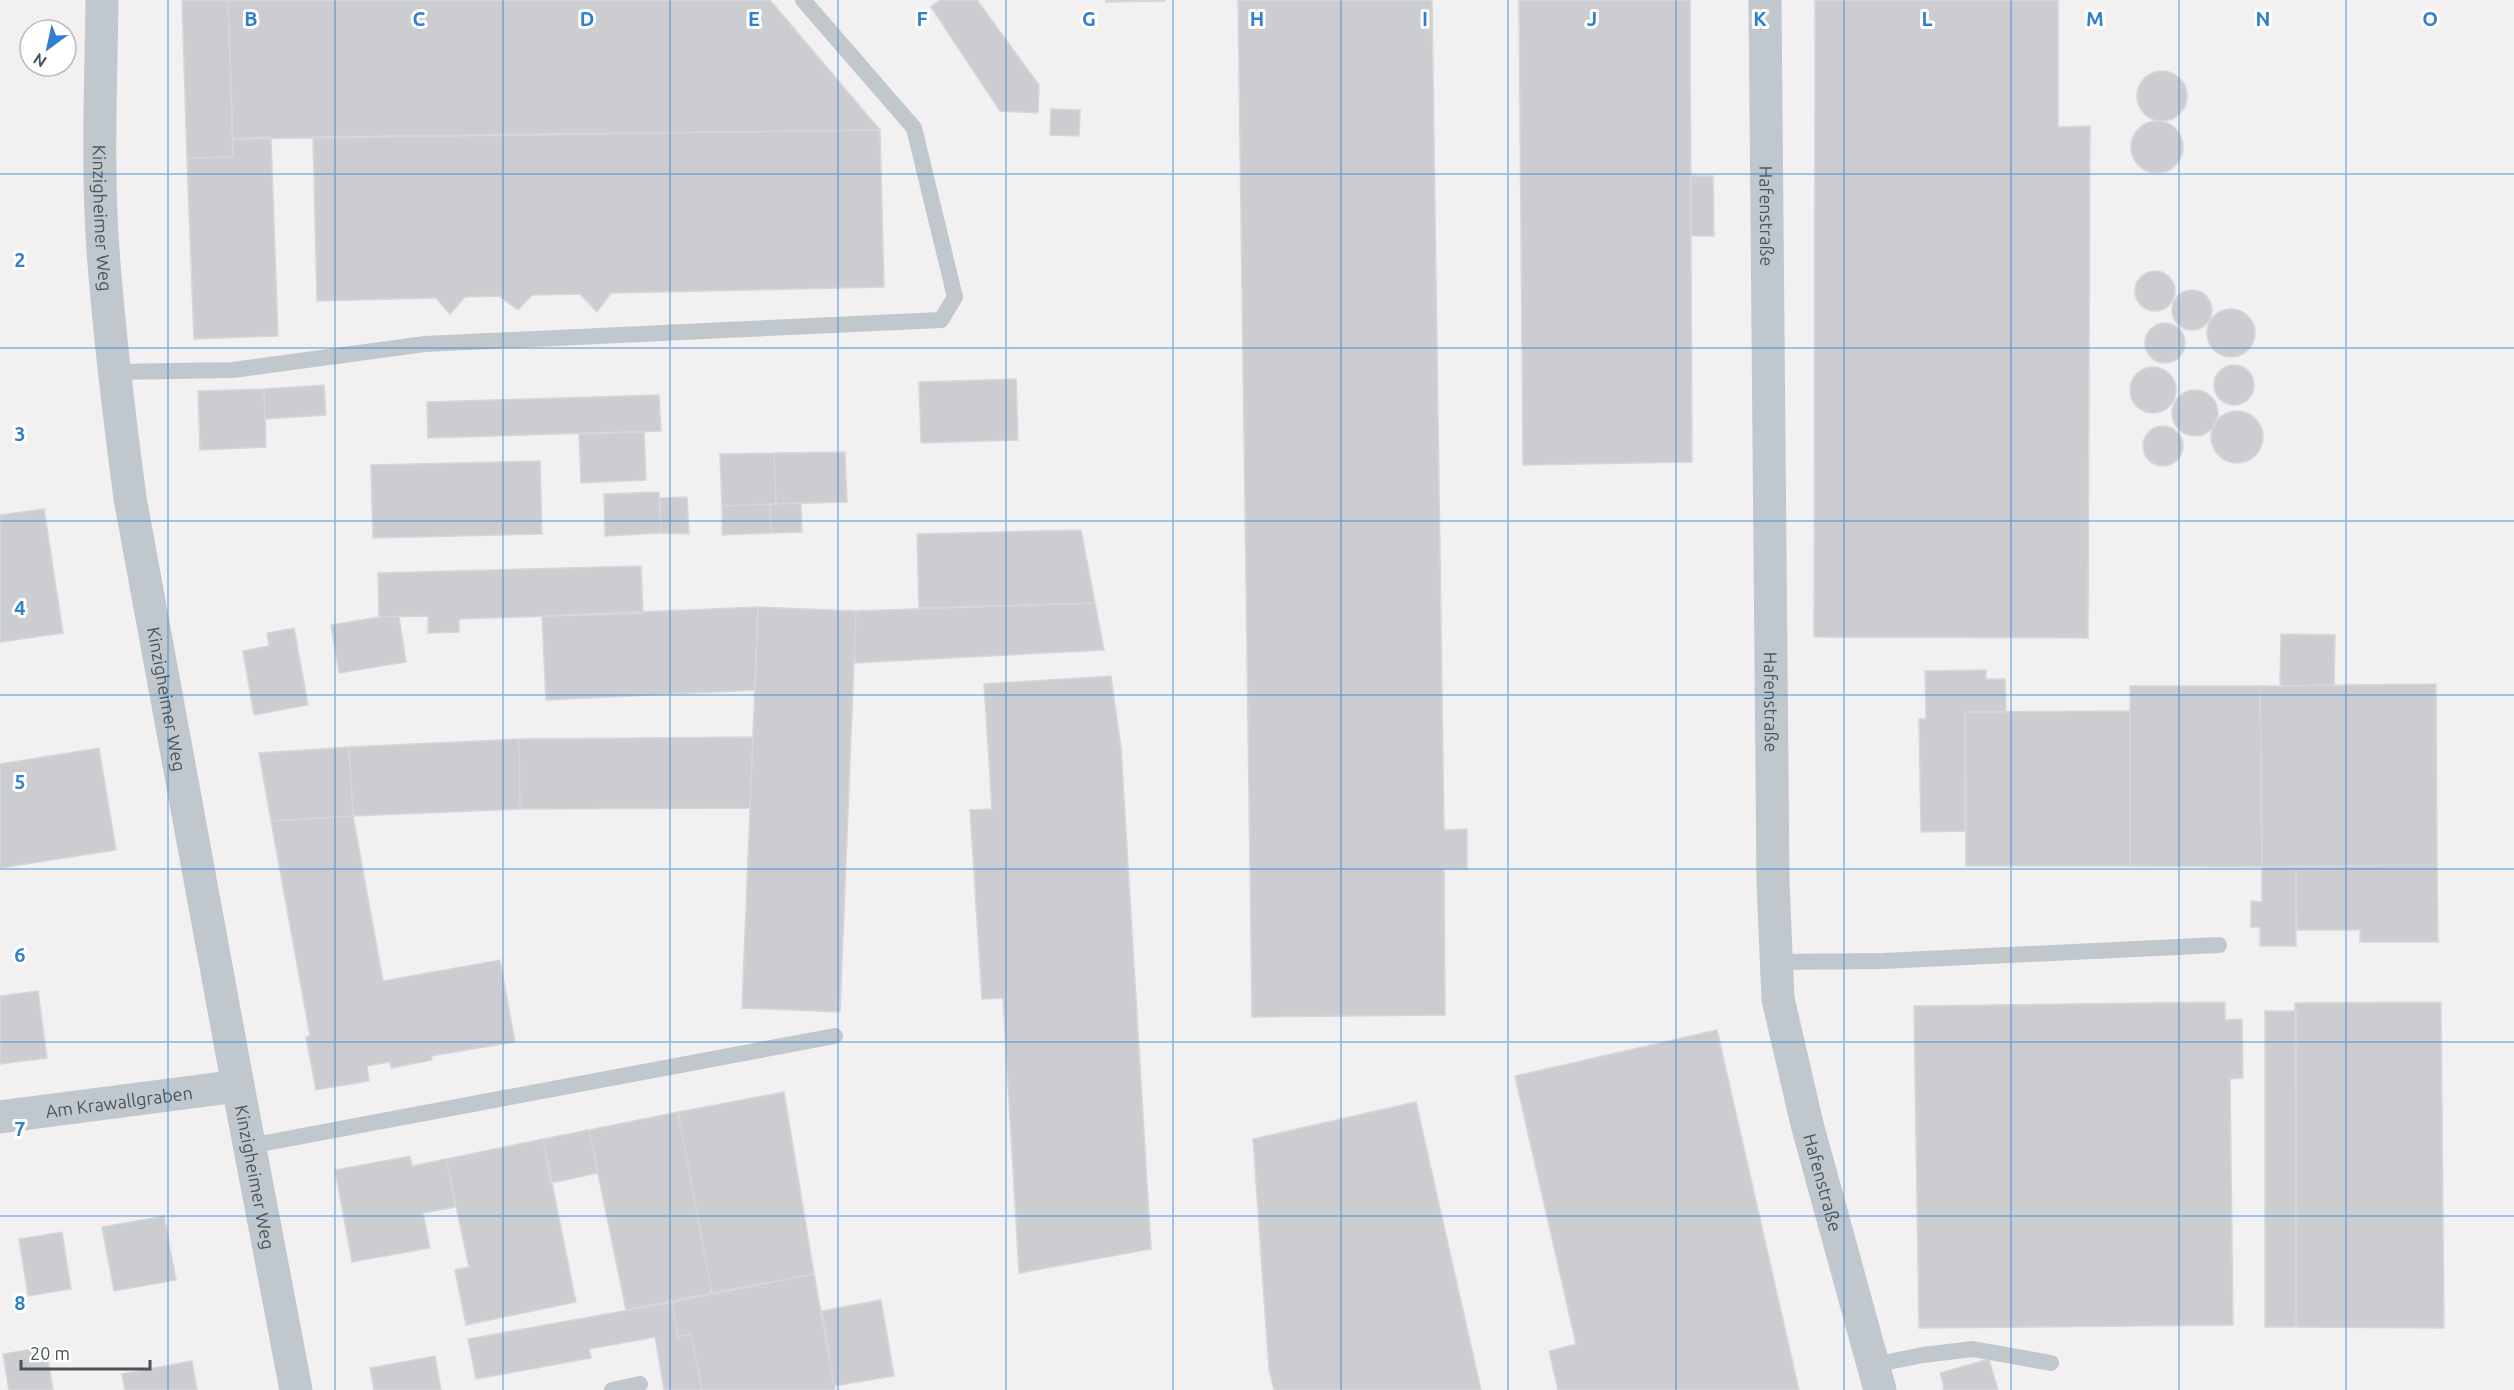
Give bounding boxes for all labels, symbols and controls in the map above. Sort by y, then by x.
text: B [244,7,258,30]
text: C [413,7,426,30]
text: D [580,7,594,30]
text: E [748,7,760,30]
text: F [916,7,928,30]
text: G [1082,7,1096,30]
text: H [1250,7,1264,30]
text: I [1422,7,1428,30]
text: J [1587,7,1597,30]
text: K [1753,7,1767,30]
text: L [1922,7,1933,30]
text: M [2086,7,2104,30]
text: N [2256,7,2270,30]
text: O [2422,7,2438,30]
north arrow [18,18,78,78]
text: N [30,50,50,71]
street label: Kinzigheimer Weg [90,145,116,292]
street label: Hafenstraße [1757,166,1777,266]
text: 2 [14,248,26,271]
text: 3 [14,422,26,445]
text: 4 [14,596,26,619]
street label: Kinzigheimer Weg [144,625,190,773]
street label: Hafenstraße [1761,652,1782,752]
text: 5 [14,770,26,793]
text: 6 [14,943,26,966]
street label: Am Krawallgraben [44,1082,194,1121]
street label: Kinzigheimer Weg [232,1103,279,1251]
text: 7 [14,1117,26,1140]
street label: Hafenstraße [1800,1131,1846,1234]
text: 8 [14,1291,26,1314]
scale bar [21,1333,150,1371]
text: 20 m [30,1343,70,1363]

